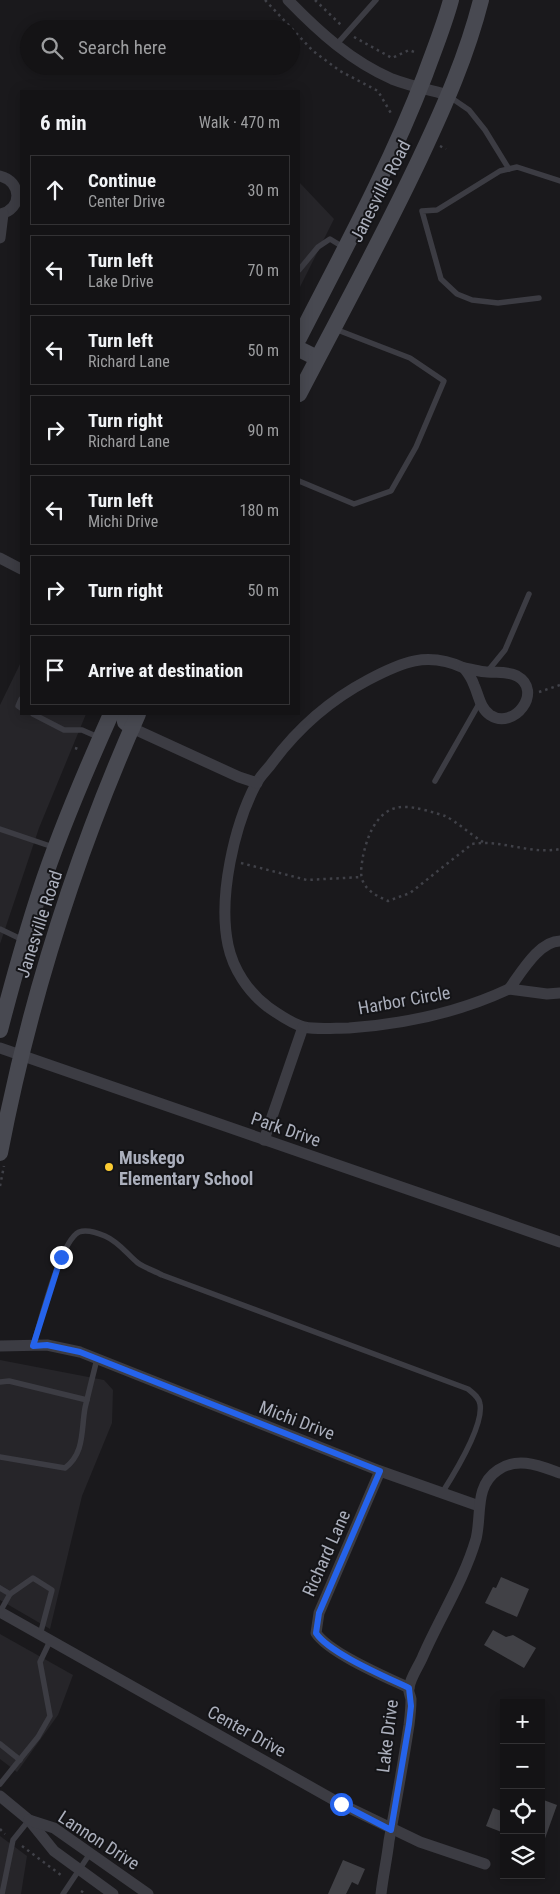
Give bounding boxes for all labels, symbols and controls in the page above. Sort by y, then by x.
search box [20,20,300,75]
icon: search [38,34,66,62]
text: Search here [78,36,166,59]
text: 6 min [40,111,87,135]
text: Walk · 470 m [199,113,280,132]
street label: Janesville Road [345,137,415,245]
text: Continue [88,169,156,192]
icon: ahead [41,176,69,204]
text: 30 m [247,181,279,200]
text: Center Drive [88,192,165,211]
text: Turn left [88,249,153,272]
icon: left [41,256,69,284]
text: 70 m [247,261,279,280]
text: Lake Drive [88,272,153,291]
text: Turn left [88,329,153,352]
icon: left [41,336,69,364]
text: 50 m [247,341,279,360]
text: Richard Lane [88,352,170,371]
text: Turn right [88,409,163,432]
icon: right [41,416,69,444]
text: 90 m [247,421,279,440]
text: Richard Lane [88,432,170,451]
text: Turn left [88,489,153,512]
icon: left [41,496,69,524]
text: 180 m [240,501,279,520]
text: Michi Drive [88,512,158,531]
icon: right [41,576,69,604]
text: Turn right [88,579,163,602]
text: 50 m [247,581,279,600]
icon: arrive [41,656,69,684]
text: Arrive at destination [88,659,243,682]
street label: Janesville Road [12,868,66,980]
street label: Harbor Circle [356,982,452,1018]
street label: Park Drive [248,1107,324,1151]
place label: Muskego Elementary School [119,1147,253,1189]
marker: Muskego Elementary School [103,1161,115,1173]
route end [50,1246,73,1269]
street label: Michi Drive [256,1396,338,1444]
street label: Richard Lane [298,1507,354,1599]
street label: Lake Drive [372,1698,402,1774]
map controls [500,1699,545,1879]
button: + [500,1699,545,1744]
street label: Center Drive [204,1701,290,1761]
button: − [500,1744,545,1789]
button: locate [500,1789,545,1834]
route start [330,1793,353,1816]
street label: Lannon Drive [55,1806,143,1874]
button: layers [500,1834,545,1879]

